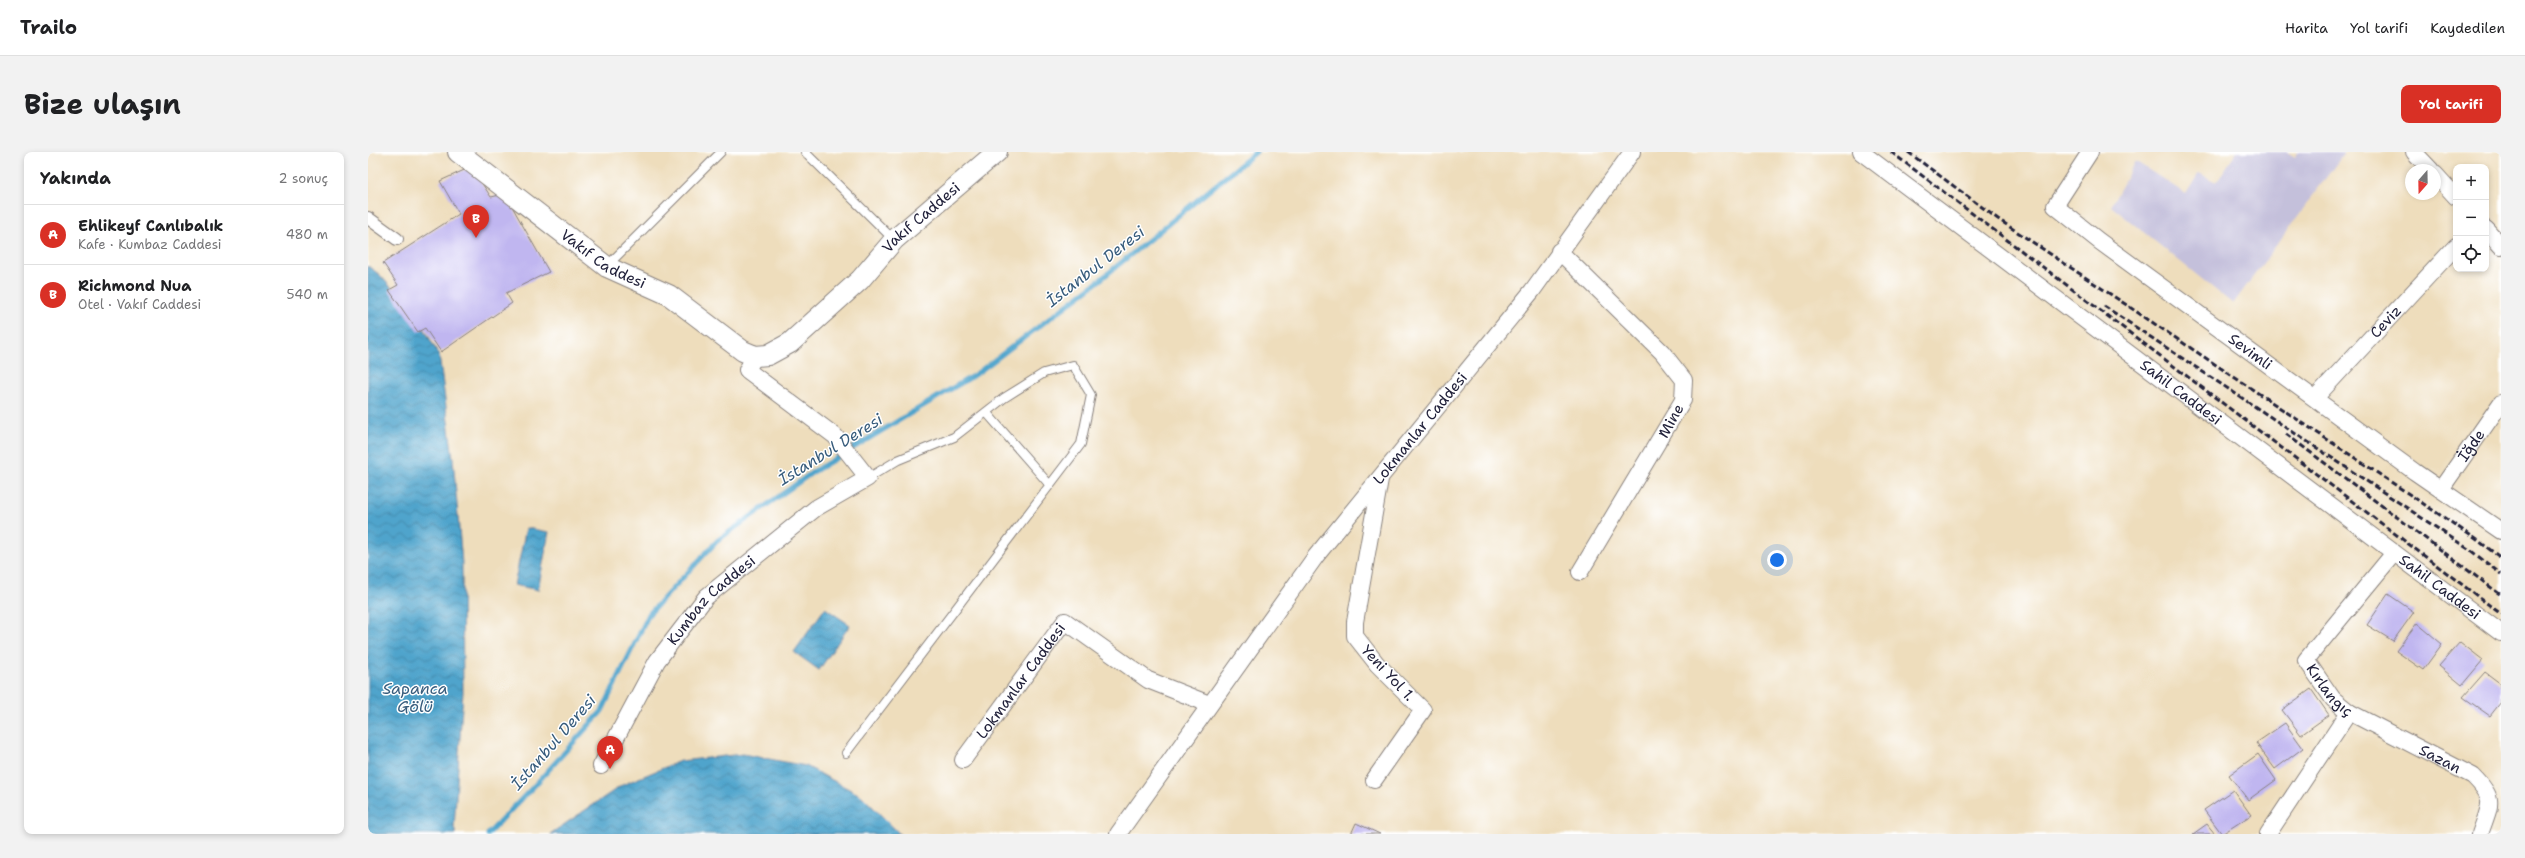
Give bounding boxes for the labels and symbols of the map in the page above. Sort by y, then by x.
north arrow [2405,164,2441,200]
street label: Vakıf Caddesi [877,178,964,257]
pin: B [463,205,489,238]
water label: İstanbul Deresi [1041,221,1149,312]
street label: Vakıf Caddesi [556,225,649,293]
street label: Ceviz [2365,301,2406,342]
street label: Sevimli [2224,329,2276,374]
street label: Sahil Caddesi [2136,355,2226,430]
street label: Lokmanlar Caddesi [1368,368,1472,489]
street label: Mine [1654,400,1688,442]
water label: İstanbul Deresi [773,409,887,491]
street label: İğde [2453,425,2490,466]
your location [1767,550,1787,570]
street label: Sahil Caddesi [2395,550,2485,624]
street label: Kumbaz Caddesi [663,551,760,649]
street label: Lokmanlar Caddesi [972,619,1070,743]
street label: Yeni Yol 1. [1357,641,1419,705]
street label: Kırlangıç [2302,660,2357,721]
water label: Sapanca Gölü [382,678,448,717]
water label: İstanbul Deresi [506,690,601,795]
pin: A [597,736,623,769]
street label: Sazan [2416,740,2464,778]

